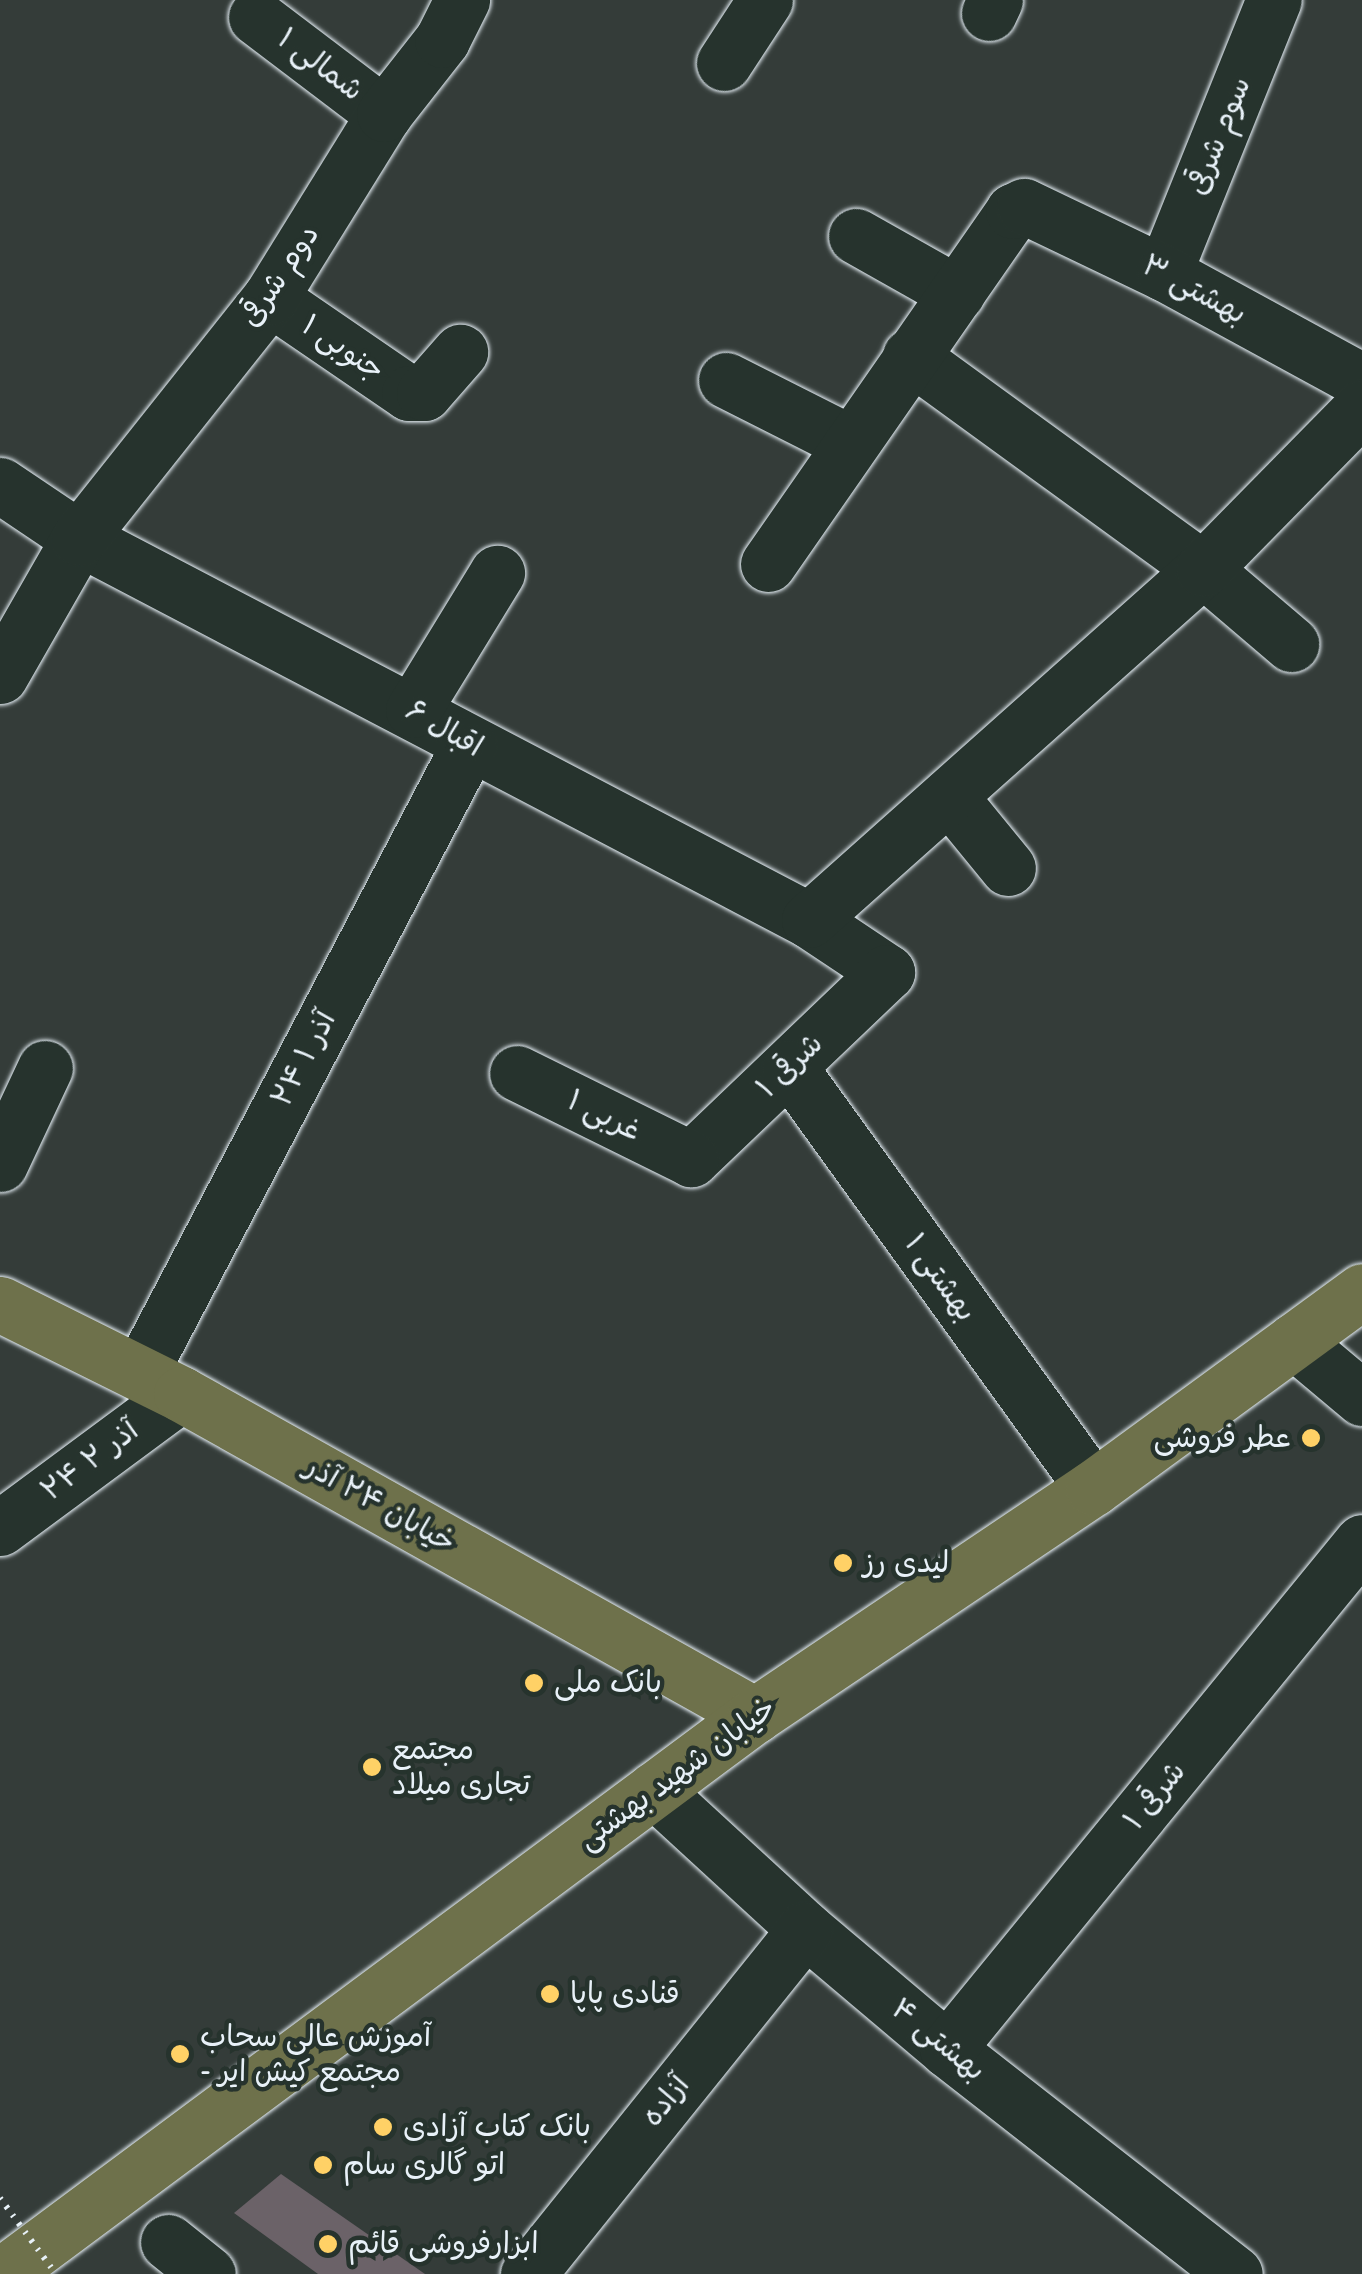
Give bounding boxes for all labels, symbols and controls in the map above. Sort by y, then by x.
street label: ۱ شمالی [270,21,370,109]
street label: سوم شرقی [1179,72,1259,200]
street label: دوم شرقی [233,218,327,334]
street label: بهشتی ۳ [1136,248,1252,332]
street label: ۱ جنوبی [295,307,391,389]
street label: اقبال ۶ [399,693,489,765]
street label: ۲۴ آذر ۱ [264,1005,344,1113]
street label: شرقی ۱ [749,1026,831,1106]
street label: غربی ۱ [561,1083,647,1149]
street label: بهشتی ۱ [896,1227,984,1329]
street label: ۲۴ آذر ۲ [34,1413,146,1509]
place label: عطر فروشی [1153,1420,1291,1456]
marker: عطر فروشی [1300,1427,1322,1449]
street label: خیابان ۲۴ آذر [298,1449,462,1561]
place label: لیدی رز [863,1545,949,1581]
marker: لیدی رز [832,1552,854,1574]
place label: بانک ملی [554,1665,662,1701]
marker: بانک ملی [523,1672,545,1694]
street label: خیابان شهید بهشتی [571,1690,783,1858]
place label: مجتمع تجاری میلاد [392,1732,531,1802]
street label: شرقی ۱ [1116,1754,1194,1838]
marker: مجتمع تجاری میلاد [361,1756,383,1778]
place label: قنادی پاپا [570,1976,680,2012]
marker: قنادی پاپا [539,1983,561,2005]
street label: بهشتی ۴ [883,1991,993,2089]
place label: آموزش عالی سحاب - مجتمع کیش ایر [200,2019,431,2090]
marker: آموزش عالی سحاب - مجتمع کیش ایر [169,2043,191,2065]
street label: آزاده [634,2068,698,2134]
place label: بانک کتاب آزادی [403,2109,591,2145]
marker: بانک کتاب آزادی [372,2116,394,2138]
place label: اتو گالری سام [343,2147,505,2183]
marker: اتو گالری سام [312,2154,334,2176]
place label: ابزارفروشی قائم [348,2226,539,2262]
marker: ابزارفروشی قائم [317,2233,339,2255]

